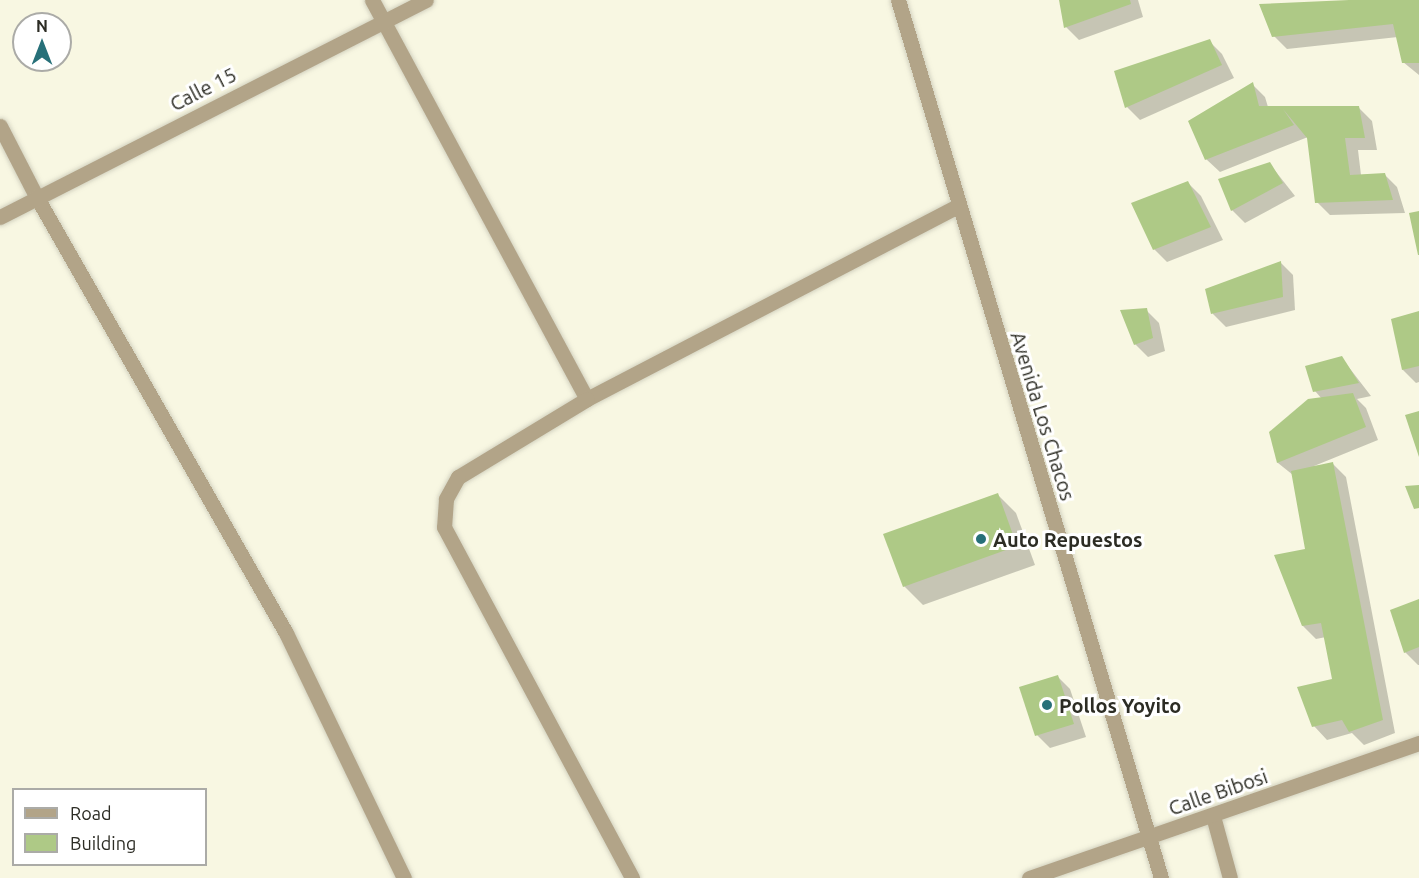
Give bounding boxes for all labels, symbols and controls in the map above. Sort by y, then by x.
north arrow [12,12,72,72]
text: N [36,17,48,35]
street label: Calle 15 [166,62,240,116]
street label: Avenida Los Chacos [1006,329,1080,503]
place label: Auto Repuestos [993,527,1143,551]
marker: Auto Repuestos [974,532,988,546]
place label: Pollos Yoyito [1059,693,1181,717]
marker: Pollos Yoyito [1040,698,1054,712]
street label: Calle Bibosi [1165,764,1271,820]
legend [12,788,207,866]
text: Road [70,803,112,823]
text: Building [70,833,136,853]

